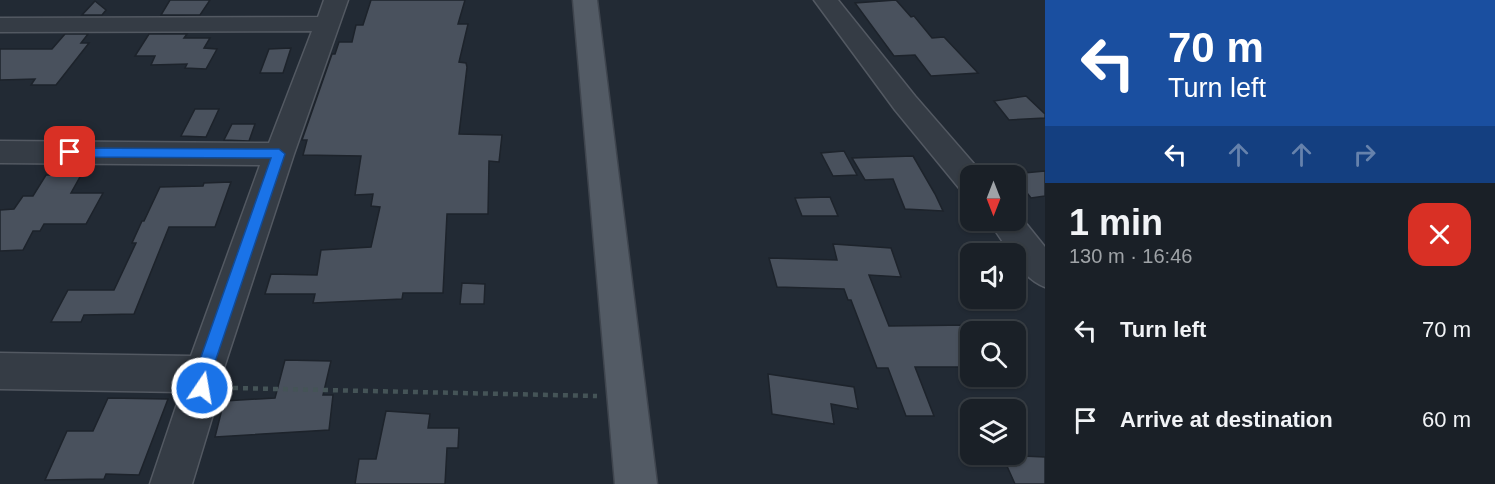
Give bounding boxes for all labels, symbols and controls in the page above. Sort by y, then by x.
icon: left [1069,24,1147,102]
text: 70 m [1168,24,1264,71]
text: Turn left [1168,73,1266,103]
pin [44,126,95,177]
icon: arrive [53,135,86,168]
icon: left [1159,138,1192,171]
icon: ahead [1222,138,1255,171]
icon: ahead [1285,138,1318,171]
icon: right [1348,138,1381,171]
north arrow [960,165,1026,231]
map controls [960,165,1026,465]
text: 1 min [1069,202,1163,243]
button: close [1408,203,1471,266]
button: sound [960,243,1026,309]
text: 130 m · 16:46 [1069,245,1192,267]
icon: left [1069,314,1102,347]
text: Turn left [1120,317,1206,342]
text: 70 m [1422,317,1471,342]
button: search [960,321,1026,387]
position arrow [170,356,234,420]
button: layers [960,399,1026,465]
icon: arrive [1069,404,1102,437]
text: Arrive at destination [1120,407,1333,432]
text: 60 m [1422,407,1471,432]

